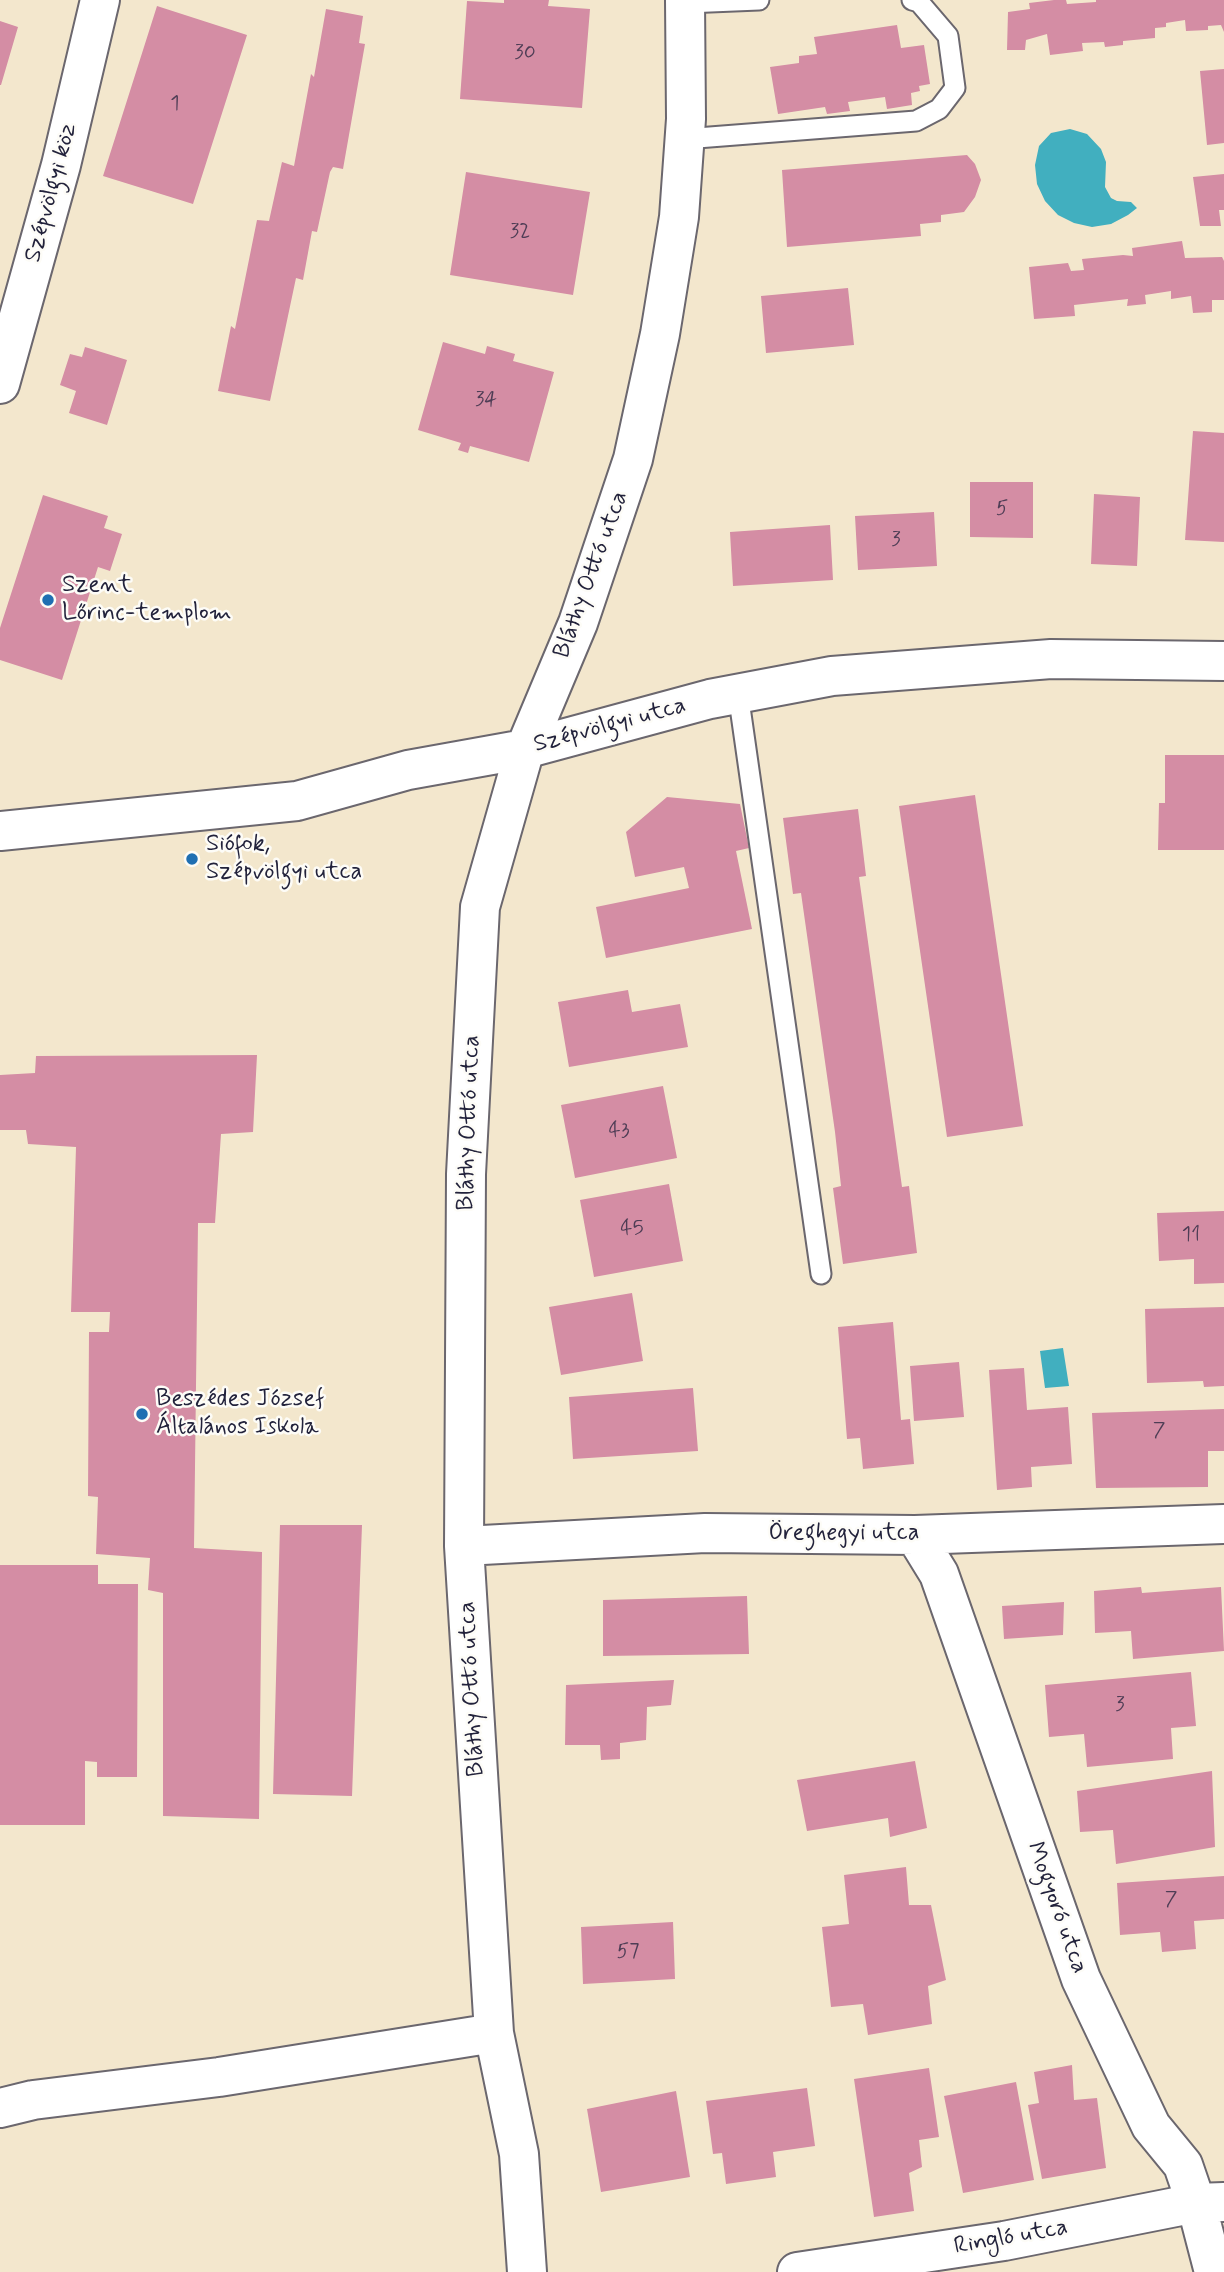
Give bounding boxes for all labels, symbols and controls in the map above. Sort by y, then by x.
house number: 30 [514,41,536,67]
house number: 1 [170,92,180,118]
street label: Szépvölgyi köz [20,120,84,266]
house number: 32 [510,220,530,246]
house number: 34 [475,388,497,414]
street label: Bláthy Ottó utca [548,488,636,662]
house number: 5 [996,497,1008,523]
house number: 3 [891,528,901,554]
place label: Szent Lőrinc-templom [62,572,232,628]
marker: Szent Lőrinc-templom [40,592,56,608]
street label: Szépvölgyi utca [531,692,689,760]
place label: Siófok, Szépvölgyi utca [206,831,362,887]
marker: Siófok, Szépvölgyi utca [184,851,200,867]
street label: Bláthy Ottó utca [453,1035,487,1211]
house number: 43 [608,1119,630,1145]
house number: 45 [620,1217,644,1243]
house number: 11 [1182,1223,1200,1249]
place label: Beszédes József Általános Iskola [156,1386,324,1442]
marker: Beszédes József Általános Iskola [134,1406,150,1422]
house number: 7 [1153,1419,1165,1445]
street label: Öreghegyi utca [768,1520,920,1548]
street label: Bláthy Ottó utca [454,1601,492,1777]
house number: 3 [1115,1693,1125,1719]
street label: Mogyoró utca [1019,1838,1093,1978]
house number: 7 [1165,1888,1177,1914]
house number: 57 [616,1940,640,1966]
street label: Ringló utca [952,2214,1070,2262]

